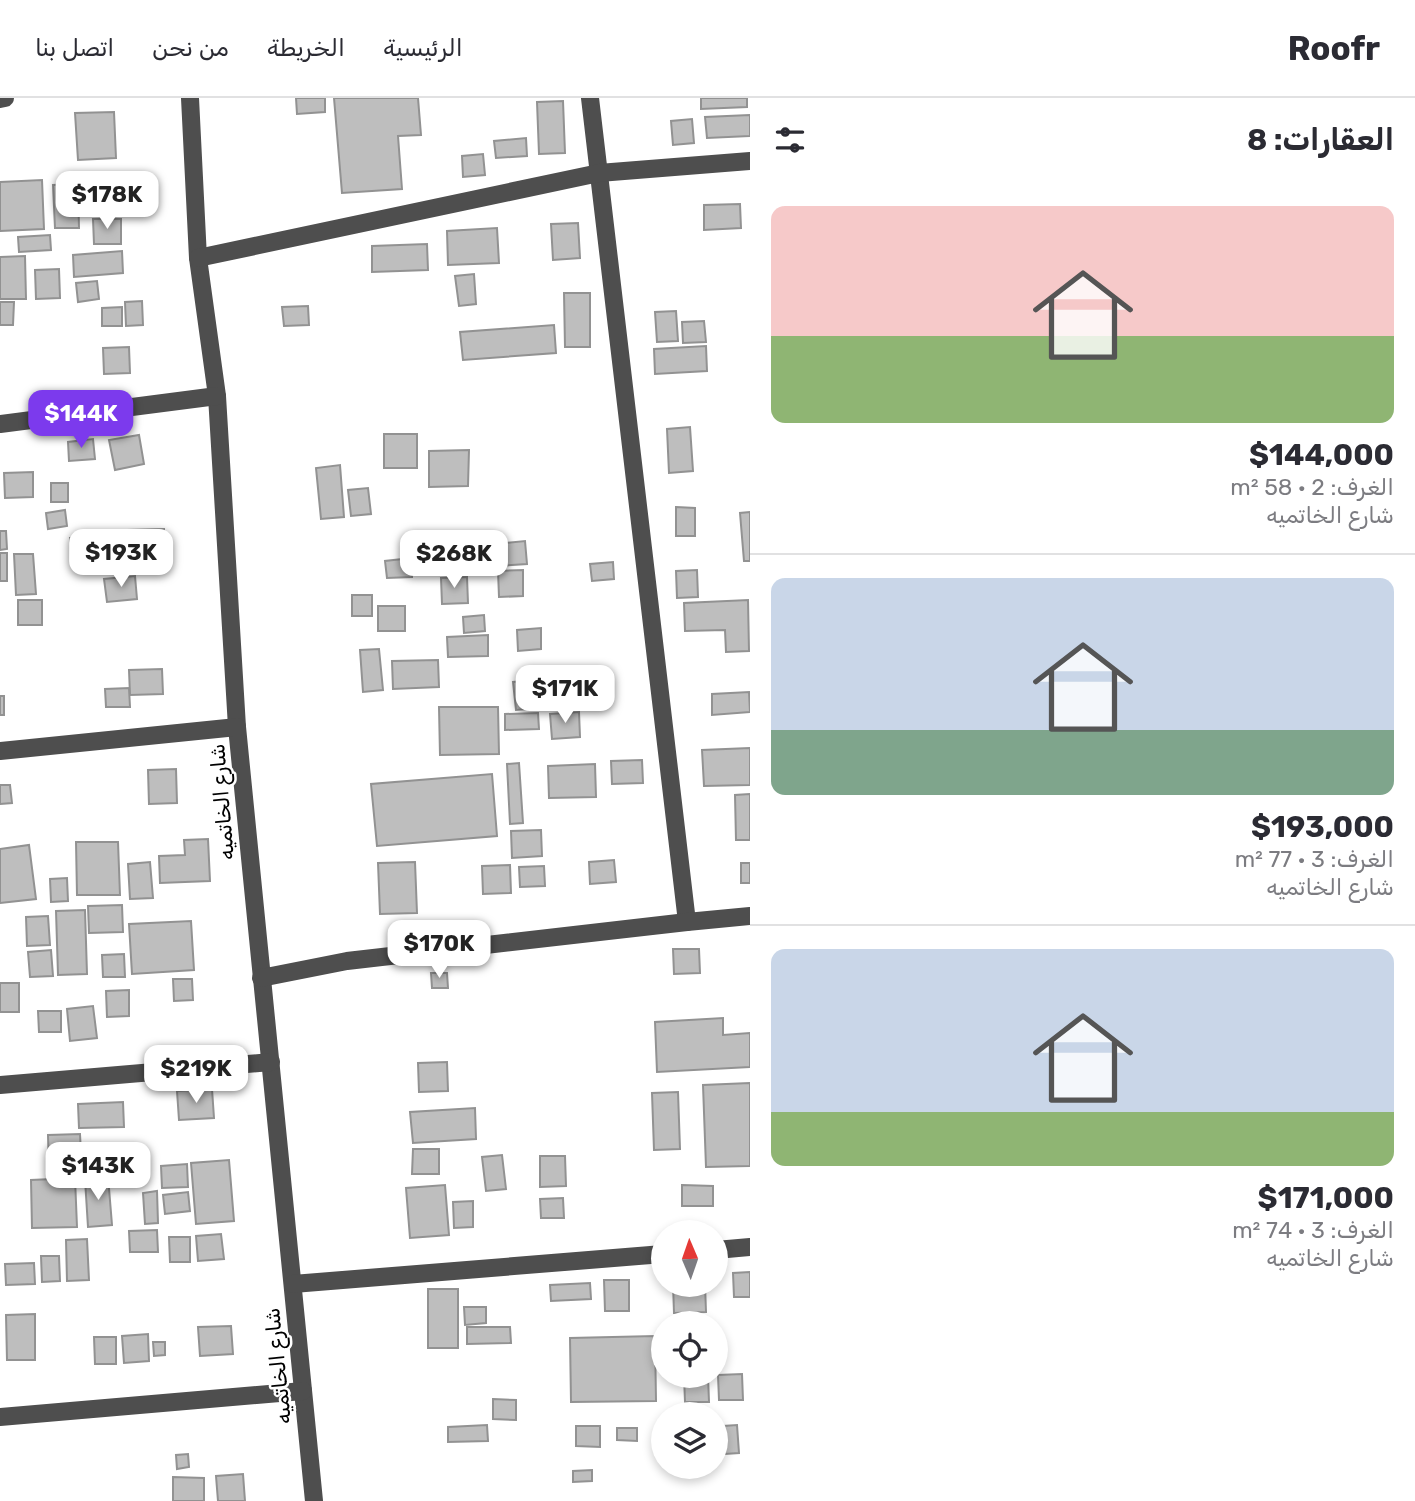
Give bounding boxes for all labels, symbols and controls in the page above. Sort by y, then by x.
text: Roofr [1288,29,1380,68]
text: اتصل بنا [35,34,114,62]
text: من نحن [152,34,229,62]
text: الخريطة [267,34,345,62]
text: الرئيسية [383,34,463,62]
icon: filters [771,121,809,159]
text: العقارات: 8 [1247,122,1394,158]
pin: $178K [58,172,156,231]
text: $178K [72,180,142,208]
icon: home [1020,252,1146,378]
pin: $144K [32,390,130,450]
text: $144K [44,399,118,427]
text: $144,000 [1249,437,1394,473]
text: الغرف: 2 · 58 m² [1230,473,1394,501]
text: شارع الخاتميه [1266,501,1394,529]
pin: $193K [72,530,170,589]
pin: $268K [405,531,503,590]
text: $193K [85,538,157,566]
text: $268K [416,539,492,567]
icon: home [1020,624,1146,750]
pin: $171K [516,666,614,725]
text: $171K [532,674,598,702]
street label: شارع الخاتميه [204,743,241,861]
text: $193,000 [1251,809,1394,845]
text: الغرف: 3 · 77 m² [1235,845,1394,873]
text: شارع الخاتميه [1266,873,1394,901]
pin: $170K [390,920,488,980]
text: $170K [404,929,474,957]
icon: home [1020,995,1146,1121]
pin: $219K [147,1046,245,1105]
text: $219K [160,1054,232,1082]
pin: $143K [49,1142,147,1202]
text: $143K [62,1151,134,1179]
text: $171,000 [1258,1180,1394,1216]
text: الغرف: 3 · 74 m² [1232,1216,1394,1244]
north arrow [651,1220,728,1297]
map controls [651,1220,728,1479]
text: شارع الخاتميه [1266,1244,1394,1272]
street label: شارع الخاتميه [259,1306,298,1425]
button: locate [651,1311,728,1388]
button: layers [651,1402,728,1479]

